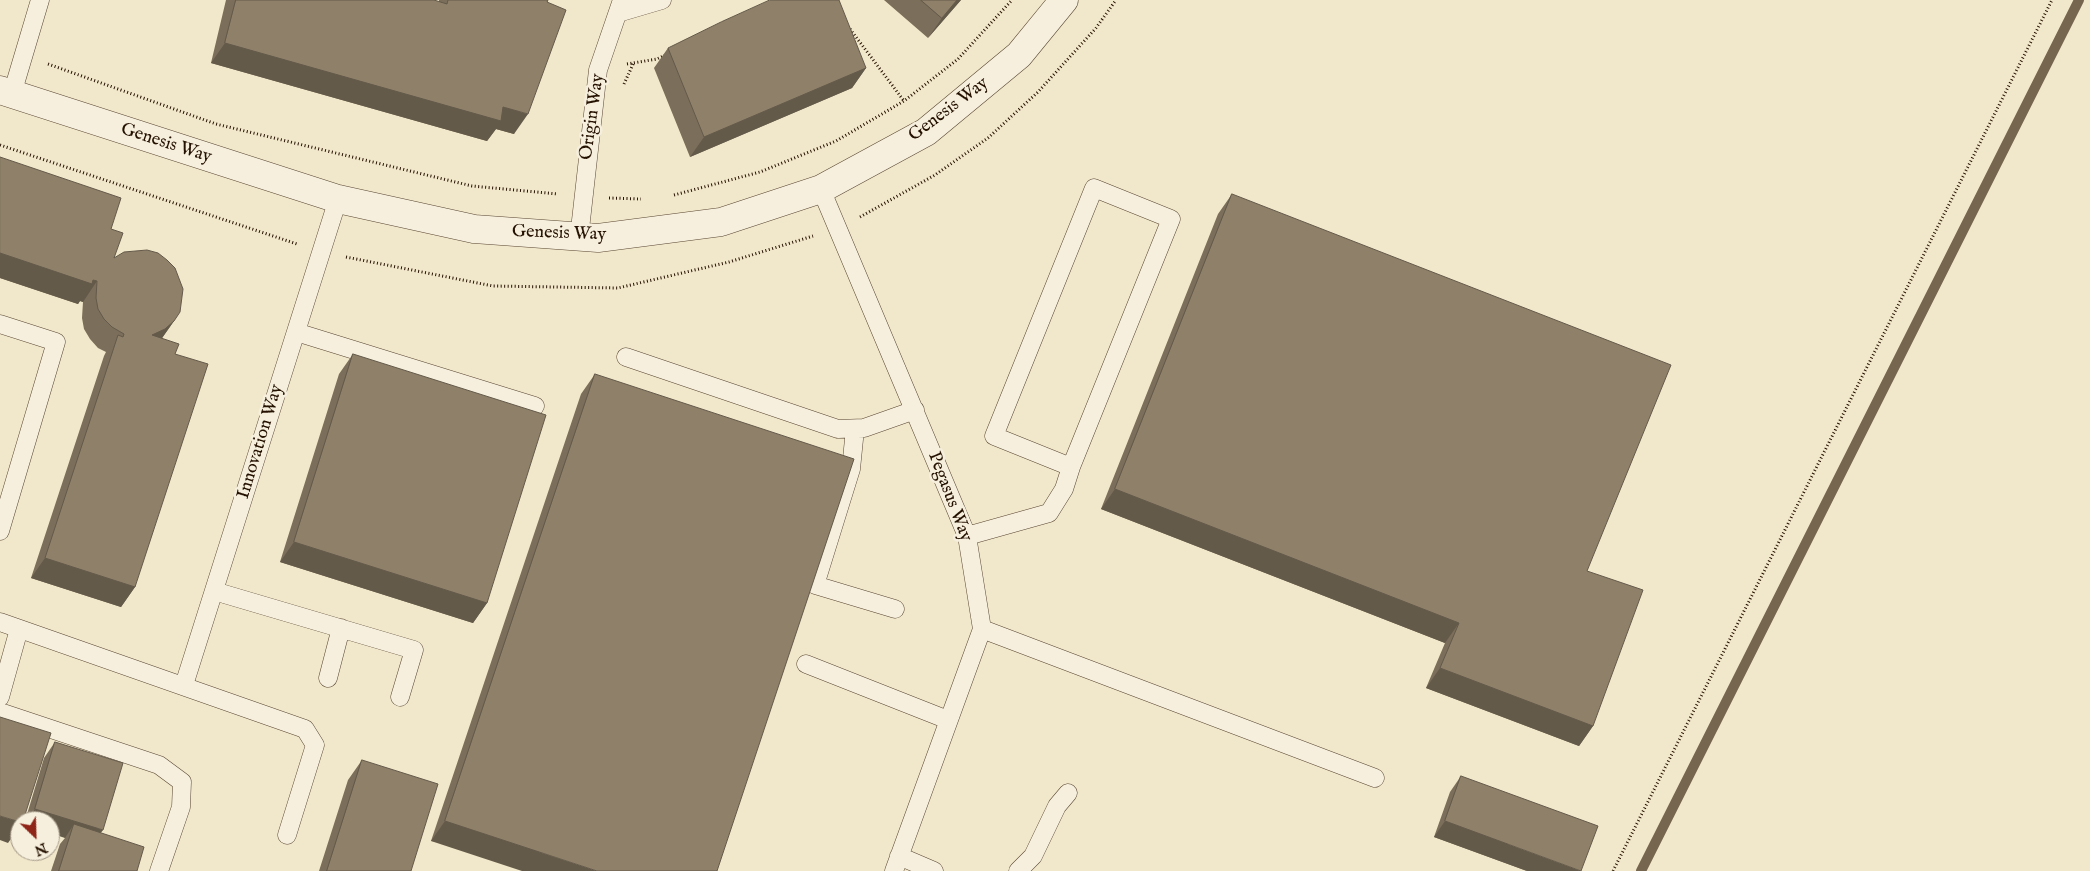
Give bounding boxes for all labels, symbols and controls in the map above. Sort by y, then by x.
street label: Origin Way [576,72,610,162]
street label: Genesis Way [905,73,993,147]
street label: Genesis Way [118,119,214,169]
street label: Genesis Way [511,222,607,246]
street label: Innovation Way [233,382,289,502]
street label: Pegasus Way [922,449,976,545]
north arrow [10,811,60,861]
text: N [31,838,50,859]

